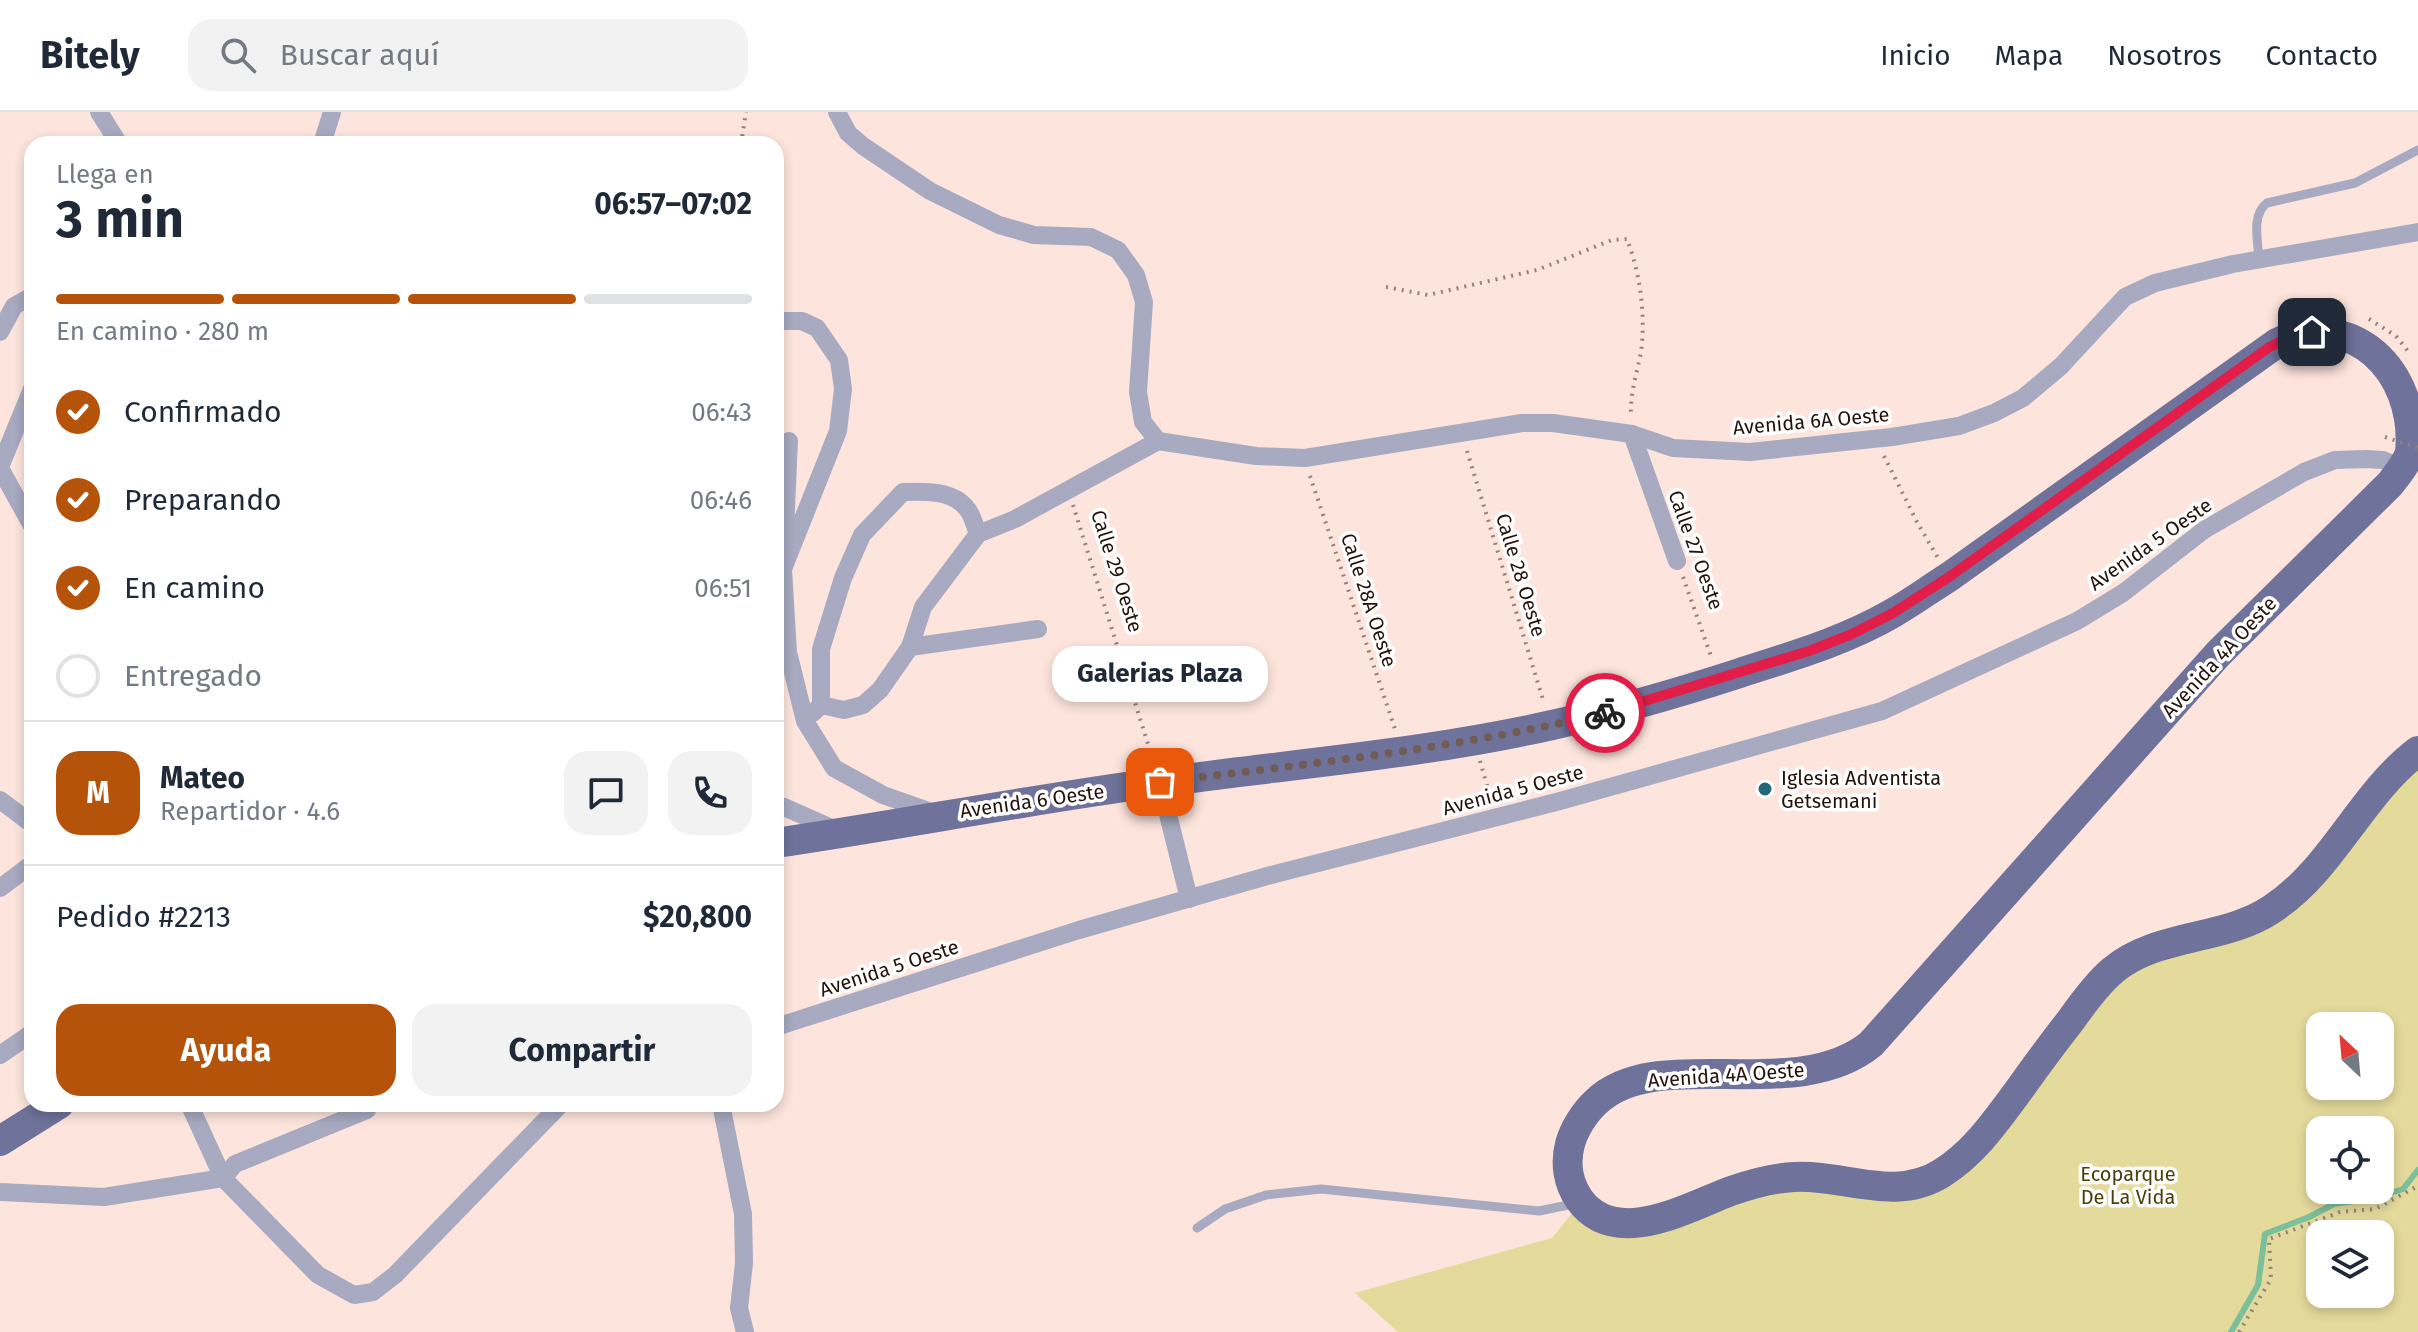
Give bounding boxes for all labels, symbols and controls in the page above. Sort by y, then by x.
search box [188,19,748,91]
text: Bitely [40,32,140,78]
icon: search [216,33,260,77]
text: Buscar aquí [280,37,440,73]
text: Inicio [1880,39,1951,72]
text: Mapa [1995,39,2063,72]
text: Nosotros [2107,39,2222,72]
text: Contacto [2266,39,2378,72]
text: Llega en [56,159,154,190]
text: 06:57–07:02 [594,186,752,222]
text: 3 min [56,188,184,251]
pin [2278,298,2346,366]
icon: home [2290,310,2334,354]
text: En camino · 280 m [56,316,269,347]
icon: check [56,390,100,434]
text: Confirmado [124,394,282,430]
text: 06:43 [691,397,752,428]
street label: Avenida 6A Oeste [1732,402,1890,440]
icon: check [56,478,100,522]
text: Preparando [124,482,282,518]
text: 06:46 [690,485,752,516]
street label: Calle 27 Oeste [1663,487,1729,613]
street label: Avenida 5 Oeste [2084,493,2216,595]
street label: Calle 29 Oeste [1086,507,1148,635]
street label: Calle 28 Oeste [1491,510,1551,640]
street label: Calle 28A Oeste [1336,530,1402,670]
icon: check [56,566,100,610]
text: En camino [124,570,265,606]
text: 06:51 [694,573,752,604]
street label: Avenida 4A Oeste [2157,591,2281,723]
callout: Galerias Plaza [1052,646,1268,702]
text: Entregado [124,658,262,694]
text: Galerias Plaza [1077,658,1243,689]
courier [1565,673,1645,753]
icon: bike [1583,691,1627,735]
pin [1126,748,1194,816]
button: chat [564,751,648,835]
button: phone [668,751,752,835]
text: Mateo [160,760,245,796]
icon: bag [1138,760,1182,804]
street label: Avenida 5 Oeste [1440,760,1586,820]
place label: Iglesia Adventista Getsemani [1781,766,1941,813]
text: M [86,775,110,811]
street label: Avenida 6 Oeste [958,779,1106,823]
marker: Iglesia Adventista Getsemani [1756,780,1774,798]
text: Repartidor · 4.6 [160,796,340,827]
text: Pedido #2213 [56,899,231,935]
text: $20,800 [643,899,752,935]
street label: Avenida 5 Oeste [816,934,962,1002]
button: Ayuda [56,1004,396,1096]
button: Compartir [412,1004,752,1096]
north arrow [2306,1012,2394,1100]
map controls [2306,1012,2394,1308]
street label: Avenida 4A Oeste [1647,1058,1805,1092]
button: locate [2306,1116,2394,1204]
park label: Ecoparque De La Vida [2080,1162,2176,1209]
button: layers [2306,1220,2394,1308]

